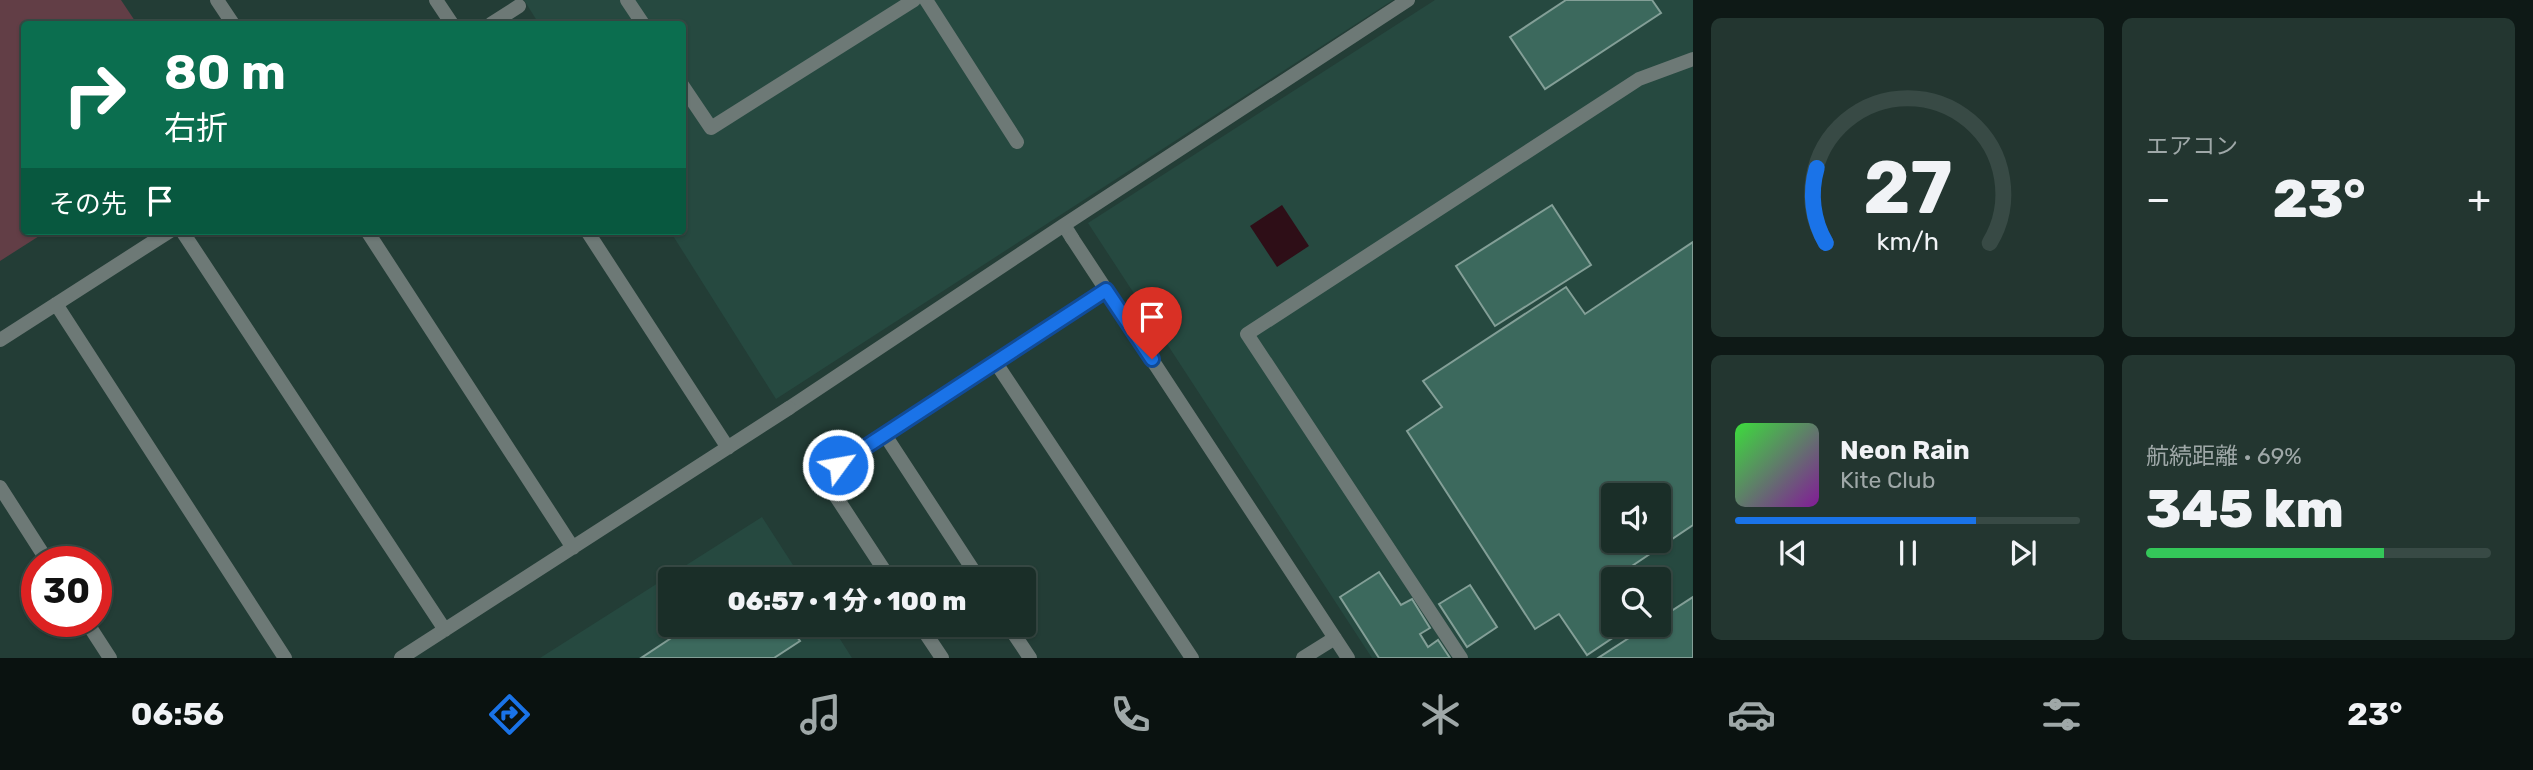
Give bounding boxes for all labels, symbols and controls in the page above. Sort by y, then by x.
text: 80 m [164,43,286,101]
icon: right [49,49,140,140]
text: 右折 [164,109,228,147]
text: エアコン [2146,132,2238,160]
text: 27 [1863,146,1952,232]
text: 23° [2273,168,2365,230]
text: − [2146,176,2171,222]
text: + [2467,176,2491,222]
icon: arrive [141,182,179,220]
text: その先 [49,189,127,220]
text: km/h [1876,227,1939,256]
pin [1122,287,1182,359]
icon: arrive [1133,298,1171,336]
position arrow [801,428,875,502]
text: Neon Rain [1840,435,1970,466]
text: 航続距離 · 69% [2146,442,2302,470]
text: Kite Club [1840,466,1935,494]
text: 345 km [2146,478,2344,540]
map controls [1601,483,1671,637]
button: sound [1601,483,1671,553]
icon: previous [1774,534,1812,572]
icon: pause [1889,534,1927,572]
icon: next [2004,534,2042,572]
speed limit sign: 30 [21,546,112,637]
button: search [1601,567,1671,637]
text: 06:57 · 1 分 · 100 m [728,586,966,617]
icon: directions [485,690,534,739]
icon: music [796,690,845,739]
icon: phone [1106,690,1155,739]
icon: climate [1416,690,1465,739]
icon: car [1727,690,1776,739]
icon: filters [2037,690,2086,739]
text: 06:56 [131,695,224,733]
text: 23° [2347,695,2402,733]

